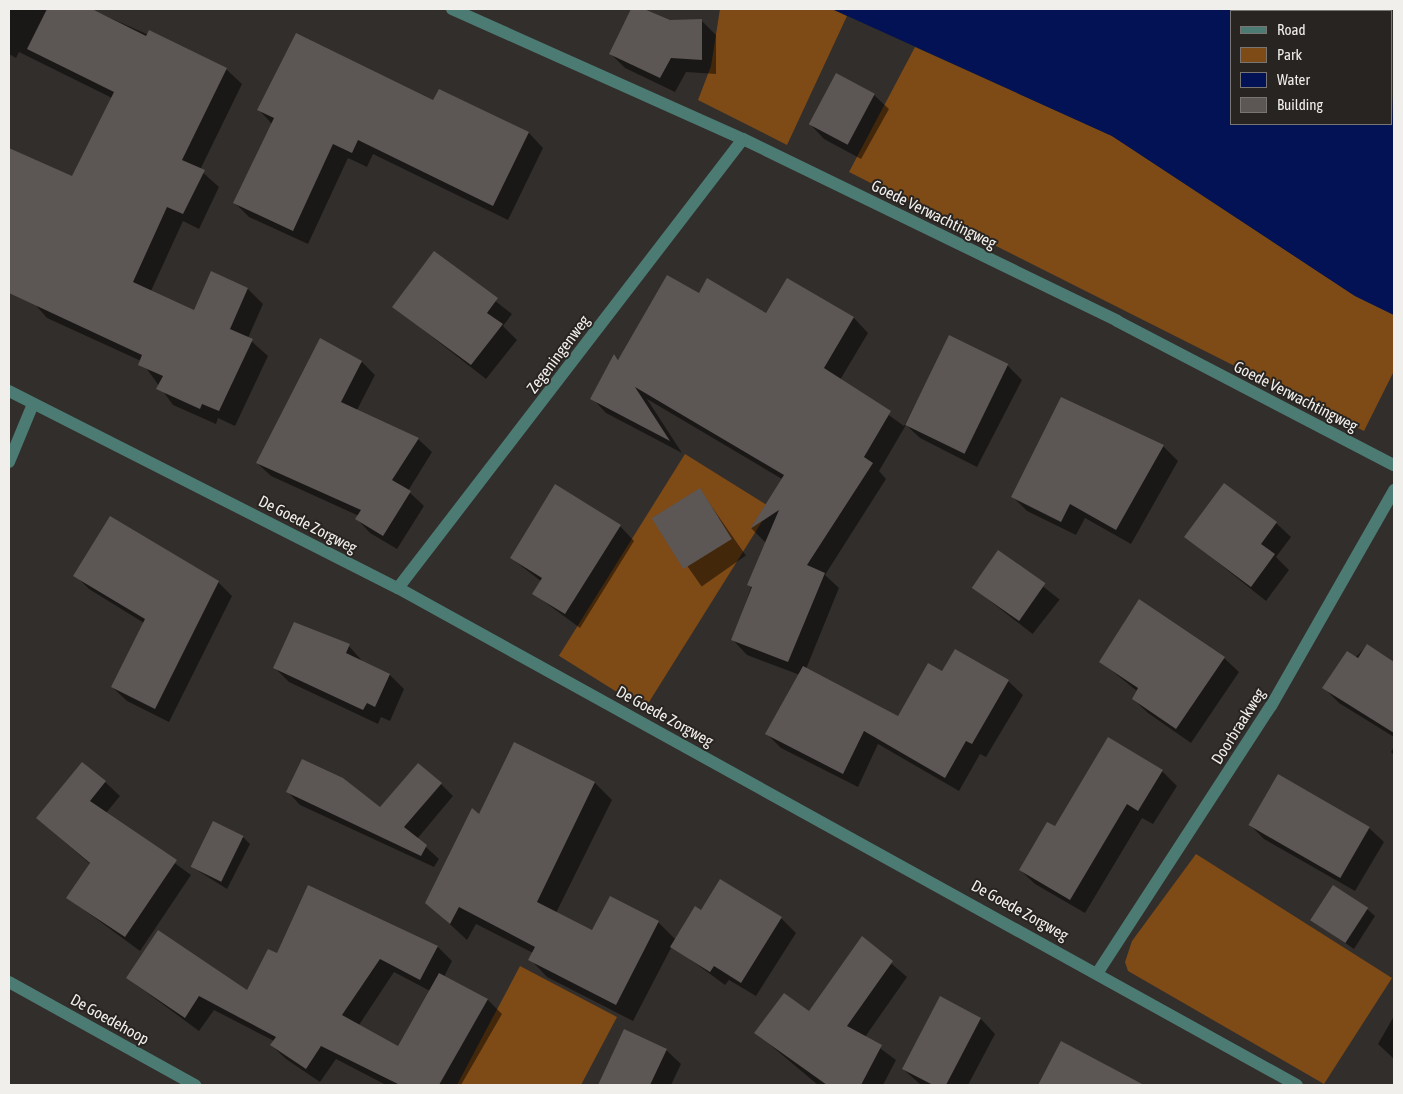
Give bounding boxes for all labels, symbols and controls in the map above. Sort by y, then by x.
legend [1230,10,1393,125]
text: Road [1277,21,1306,38]
text: Park [1277,46,1302,63]
text: Water [1277,71,1310,88]
text: Building [1277,96,1323,113]
street label: Goede Verwachtingweg [868,175,1000,253]
street label: Zegeningenweg [522,311,594,397]
street label: Goede Verwachtingweg [1231,356,1361,436]
street label: De Goede Zorgweg [256,491,360,557]
street label: De Goede Zorgweg [613,681,717,751]
street label: Doorbraakweg [1207,684,1269,768]
street label: De Goede Zorgweg [968,875,1072,945]
street label: De Goedehoop [67,990,153,1048]

